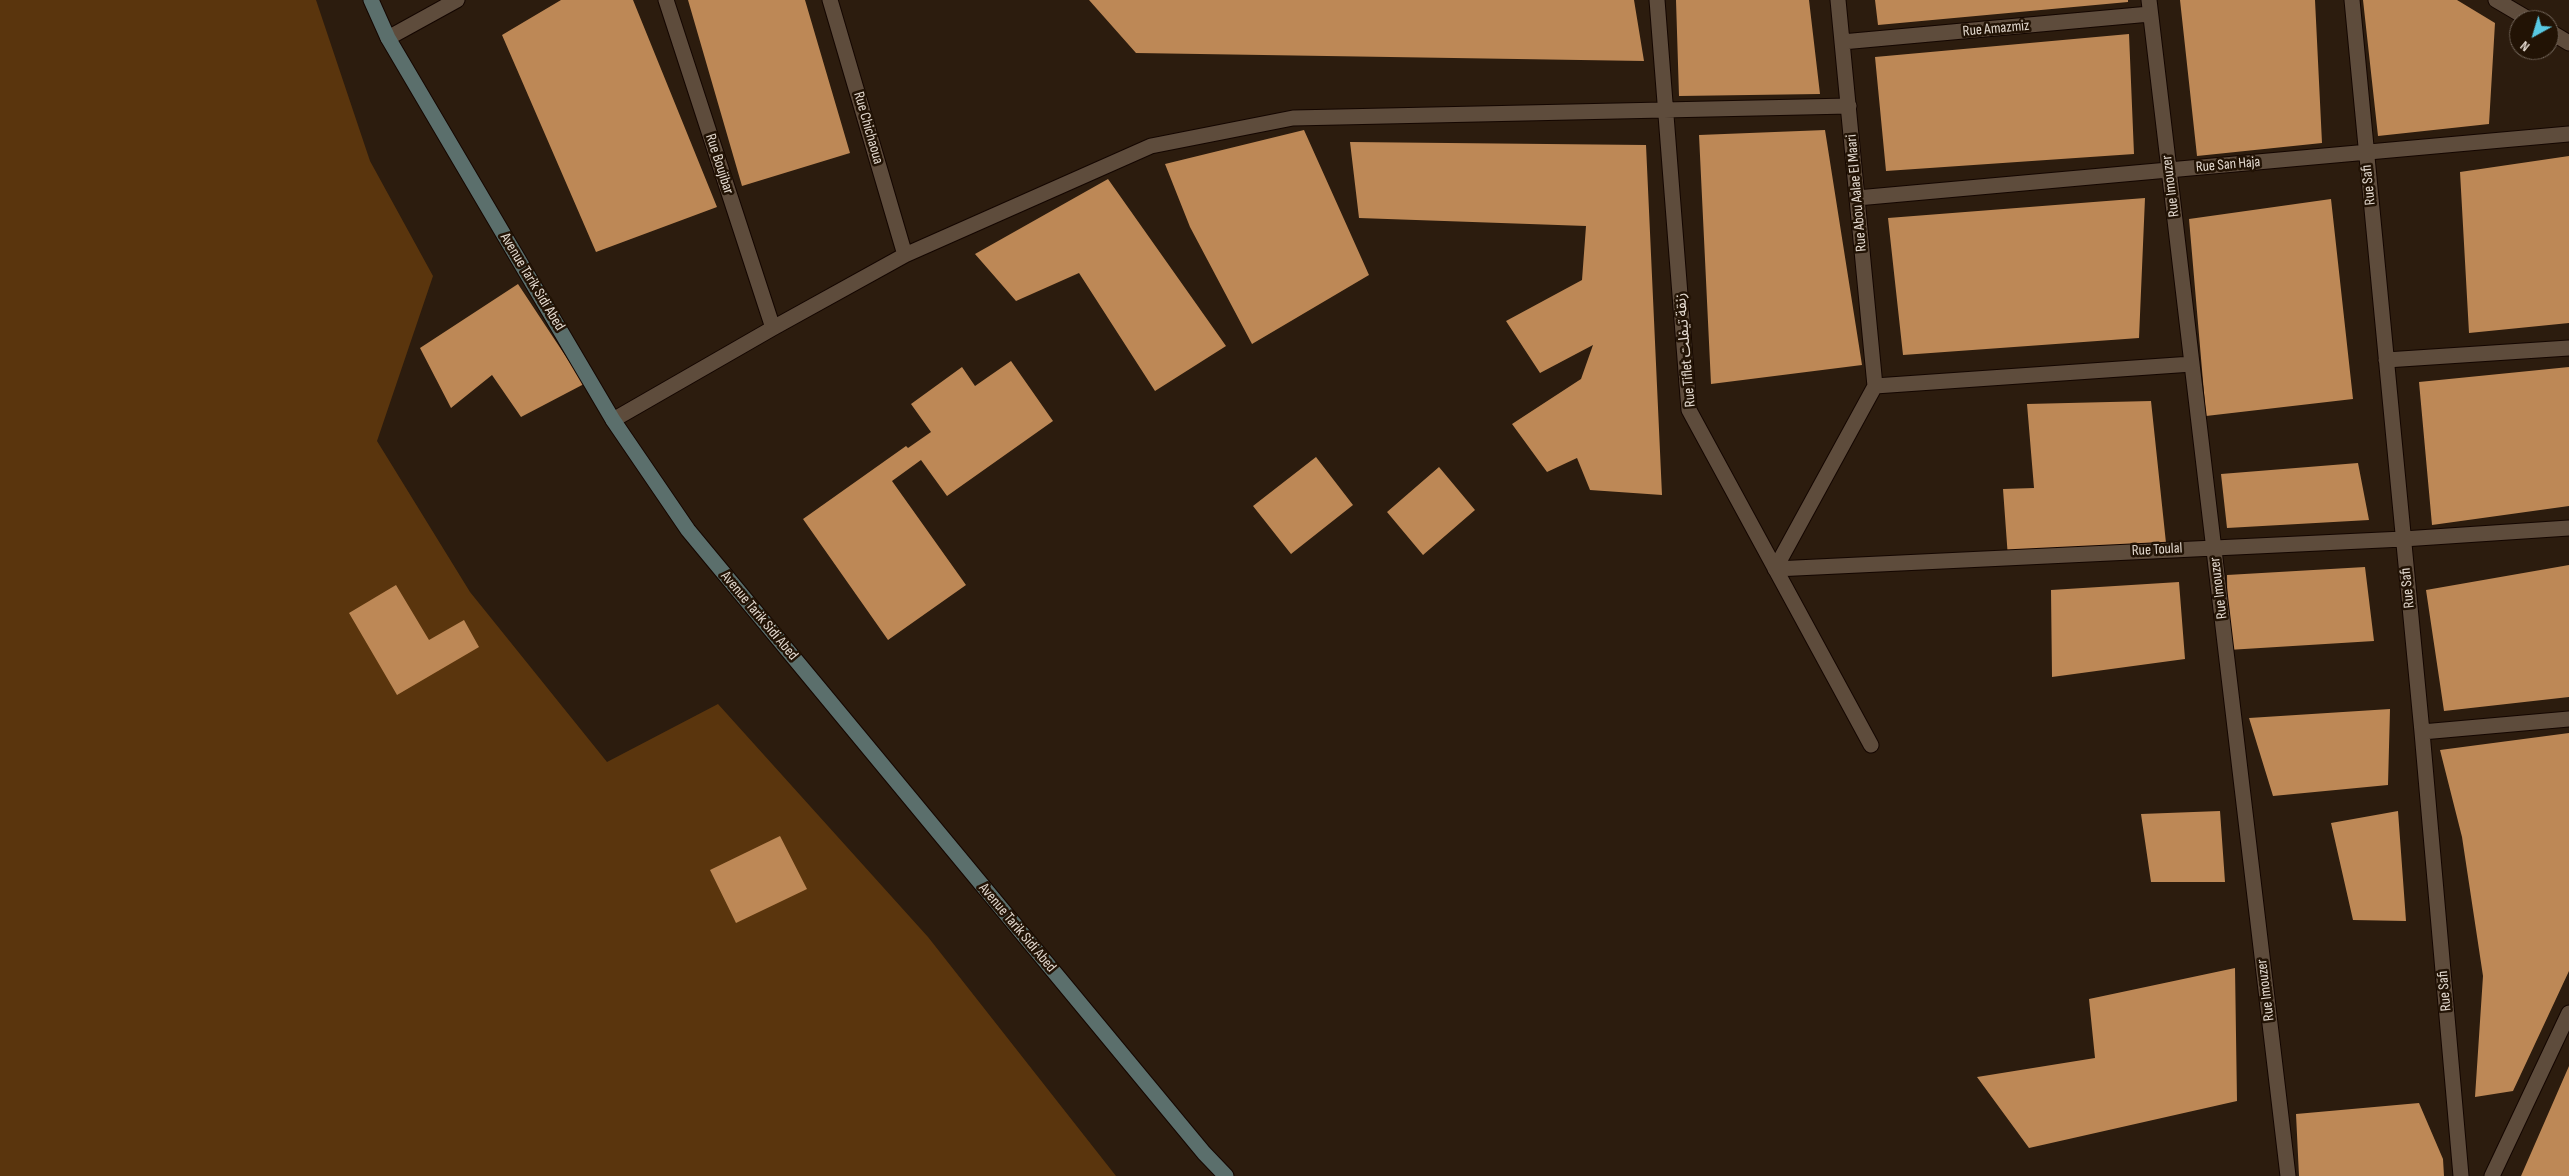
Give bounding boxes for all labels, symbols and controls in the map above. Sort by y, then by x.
north arrow [2509,10,2559,60]
street label: Rue Amazmiz [1962,17,2030,41]
text: N [2517,37,2533,55]
street label: Rue Chichaoua [849,90,887,166]
street label: Rue Boujibar [701,131,737,197]
street label: Rue Abou Aalae El Maari [1843,134,1871,252]
street label: Rue San Haja [2195,153,2261,177]
street label: Rue Imouzer [2158,154,2184,218]
street label: Rue Safi [2358,164,2380,206]
street label: Avenue Tarik Sidi Abed [496,230,568,334]
street label: Rue Tiflet زنقة تيفلت [1672,292,1700,408]
street label: Rue Toulal [2131,540,2183,560]
street label: Rue Imouzer [2206,556,2232,620]
street label: Rue Safi [2397,567,2419,609]
street label: Avenue Tarik Sidi Abed [716,568,802,664]
street label: Avenue Tarik Sidi Abed [974,880,1060,976]
street label: Rue Imouzer [2253,958,2279,1022]
street label: Rue Safi [2434,970,2456,1012]

